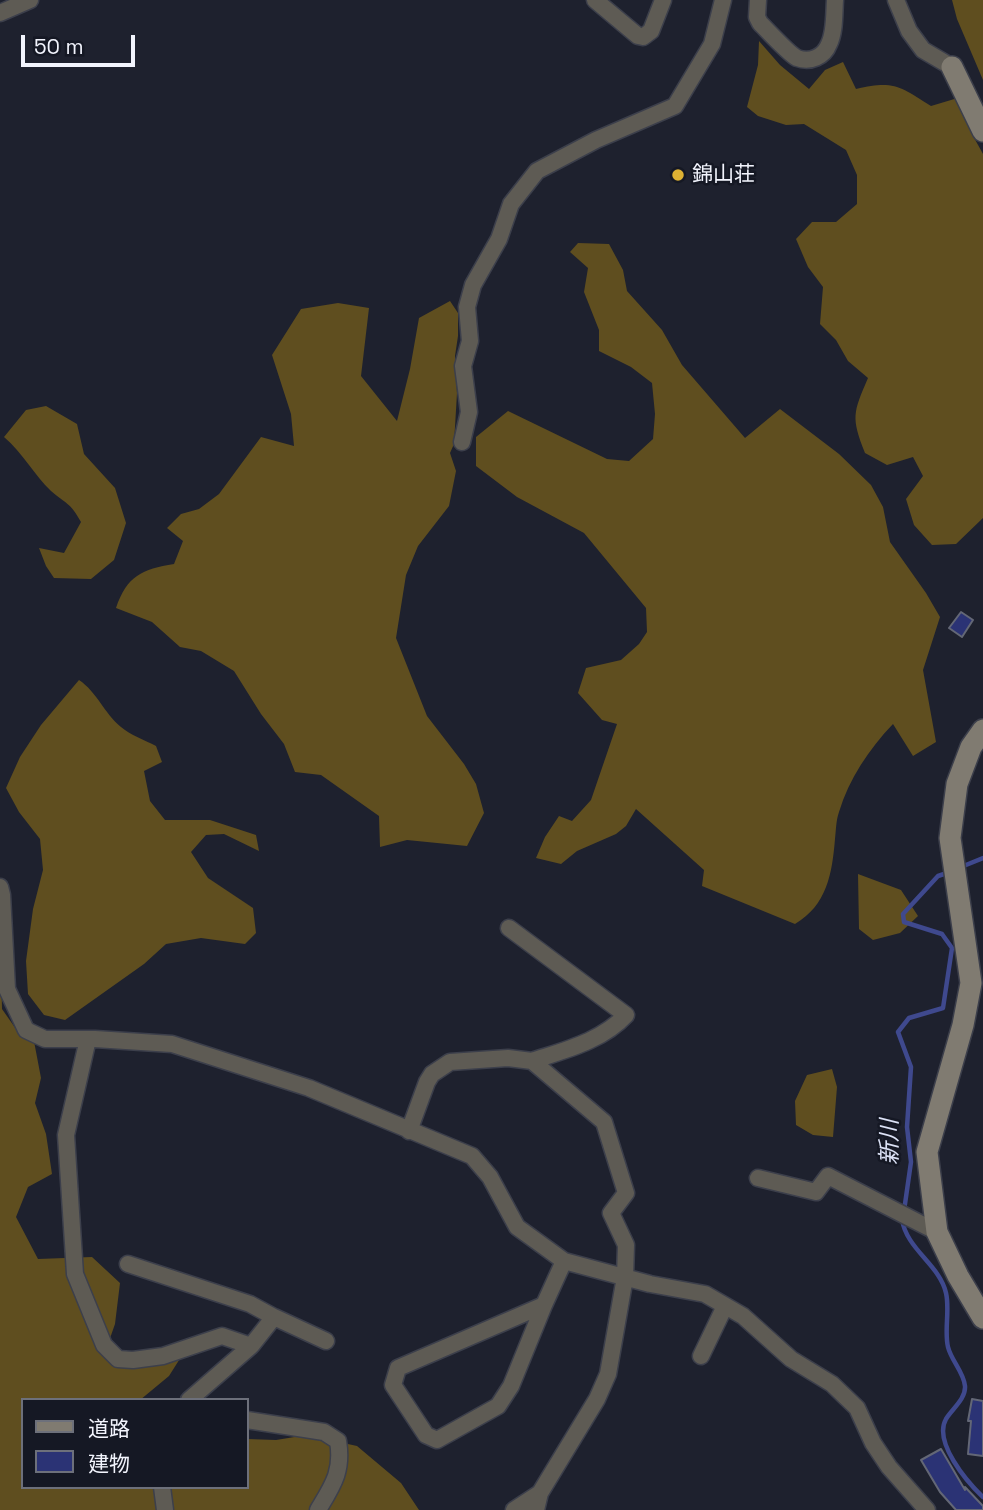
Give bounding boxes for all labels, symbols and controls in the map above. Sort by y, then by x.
scale bar [24,21,138,65]
text: 50 m [34,33,84,60]
place label: 錦山荘 [692,162,755,188]
marker: 錦山荘 [670,167,686,183]
water label: 新川 [877,1119,905,1165]
legend [21,1398,248,1489]
text: 道路 [88,1415,130,1442]
text: 建物 [88,1450,130,1477]

